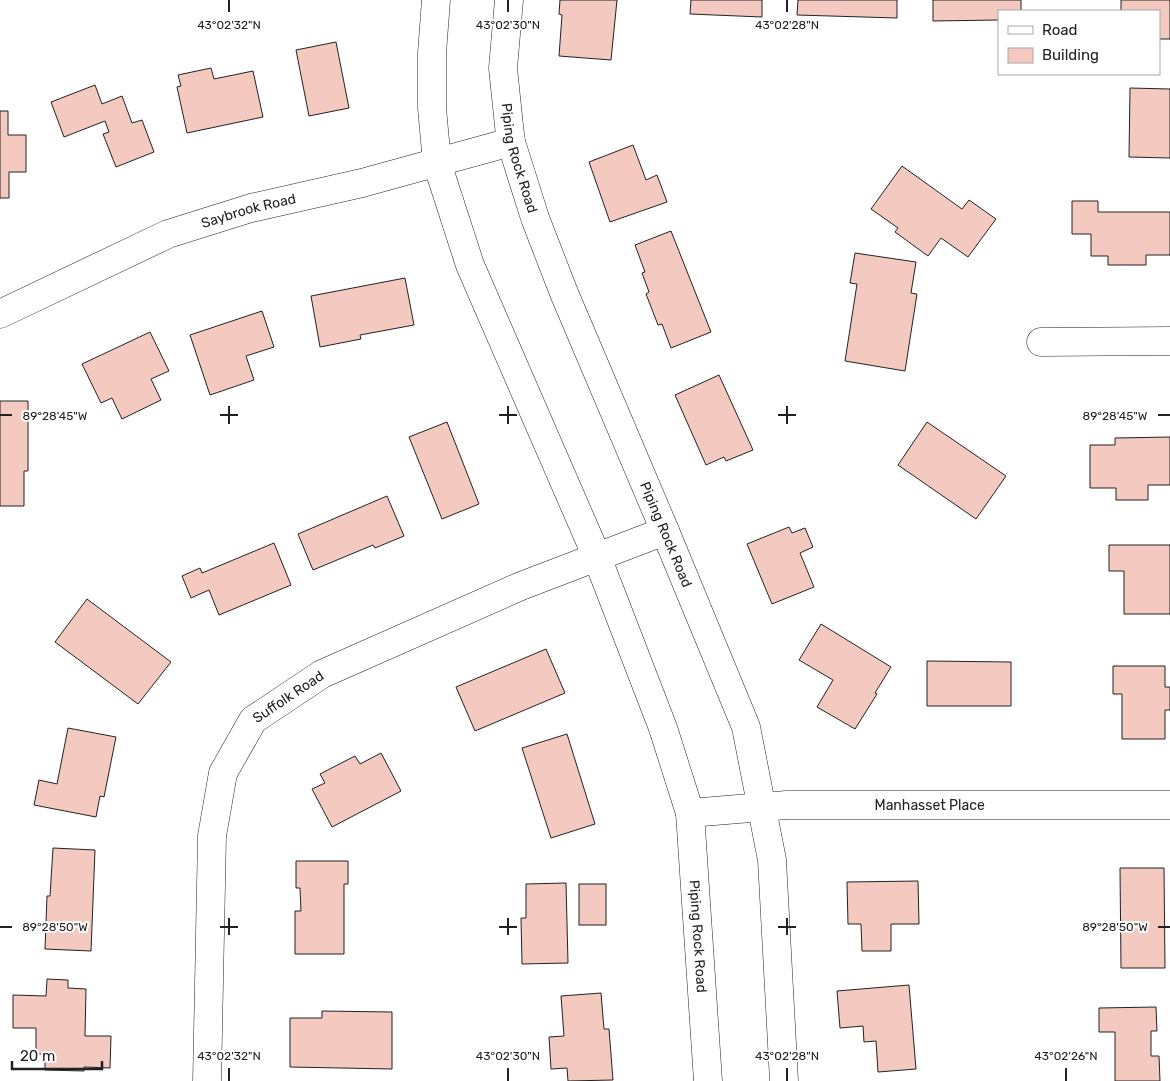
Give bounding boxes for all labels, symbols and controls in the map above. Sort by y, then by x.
legend [998,10,1160,75]
text: 43°02'32"N [197,18,261,32]
text: 43°02'30"N [476,18,540,32]
text: 43°02'28"N [755,18,819,32]
text: Road [1042,21,1078,39]
text: Building [1042,46,1099,64]
street label: Piping Rock Road [498,102,541,215]
street label: Saybrook Road [199,190,298,232]
text: 89°28'45"W [23,409,88,423]
text: 89°28'45"W [1083,409,1148,423]
street label: Piping Rock Road [636,479,695,590]
street label: Suffolk Road [250,667,327,727]
street label: Manhasset Place [875,797,985,814]
street label: Piping Rock Road [686,879,710,993]
text: 89°28'50"W [22,920,88,934]
text: 89°28'50"W [1082,920,1148,934]
scale bar [12,1038,102,1070]
text: 20 m [20,1047,55,1065]
text: 43°02'32"N [197,1049,261,1063]
text: 43°02'30"N [476,1049,540,1063]
text: 43°02'28"N [755,1049,819,1063]
text: 43°02'26"N [1034,1049,1098,1063]

